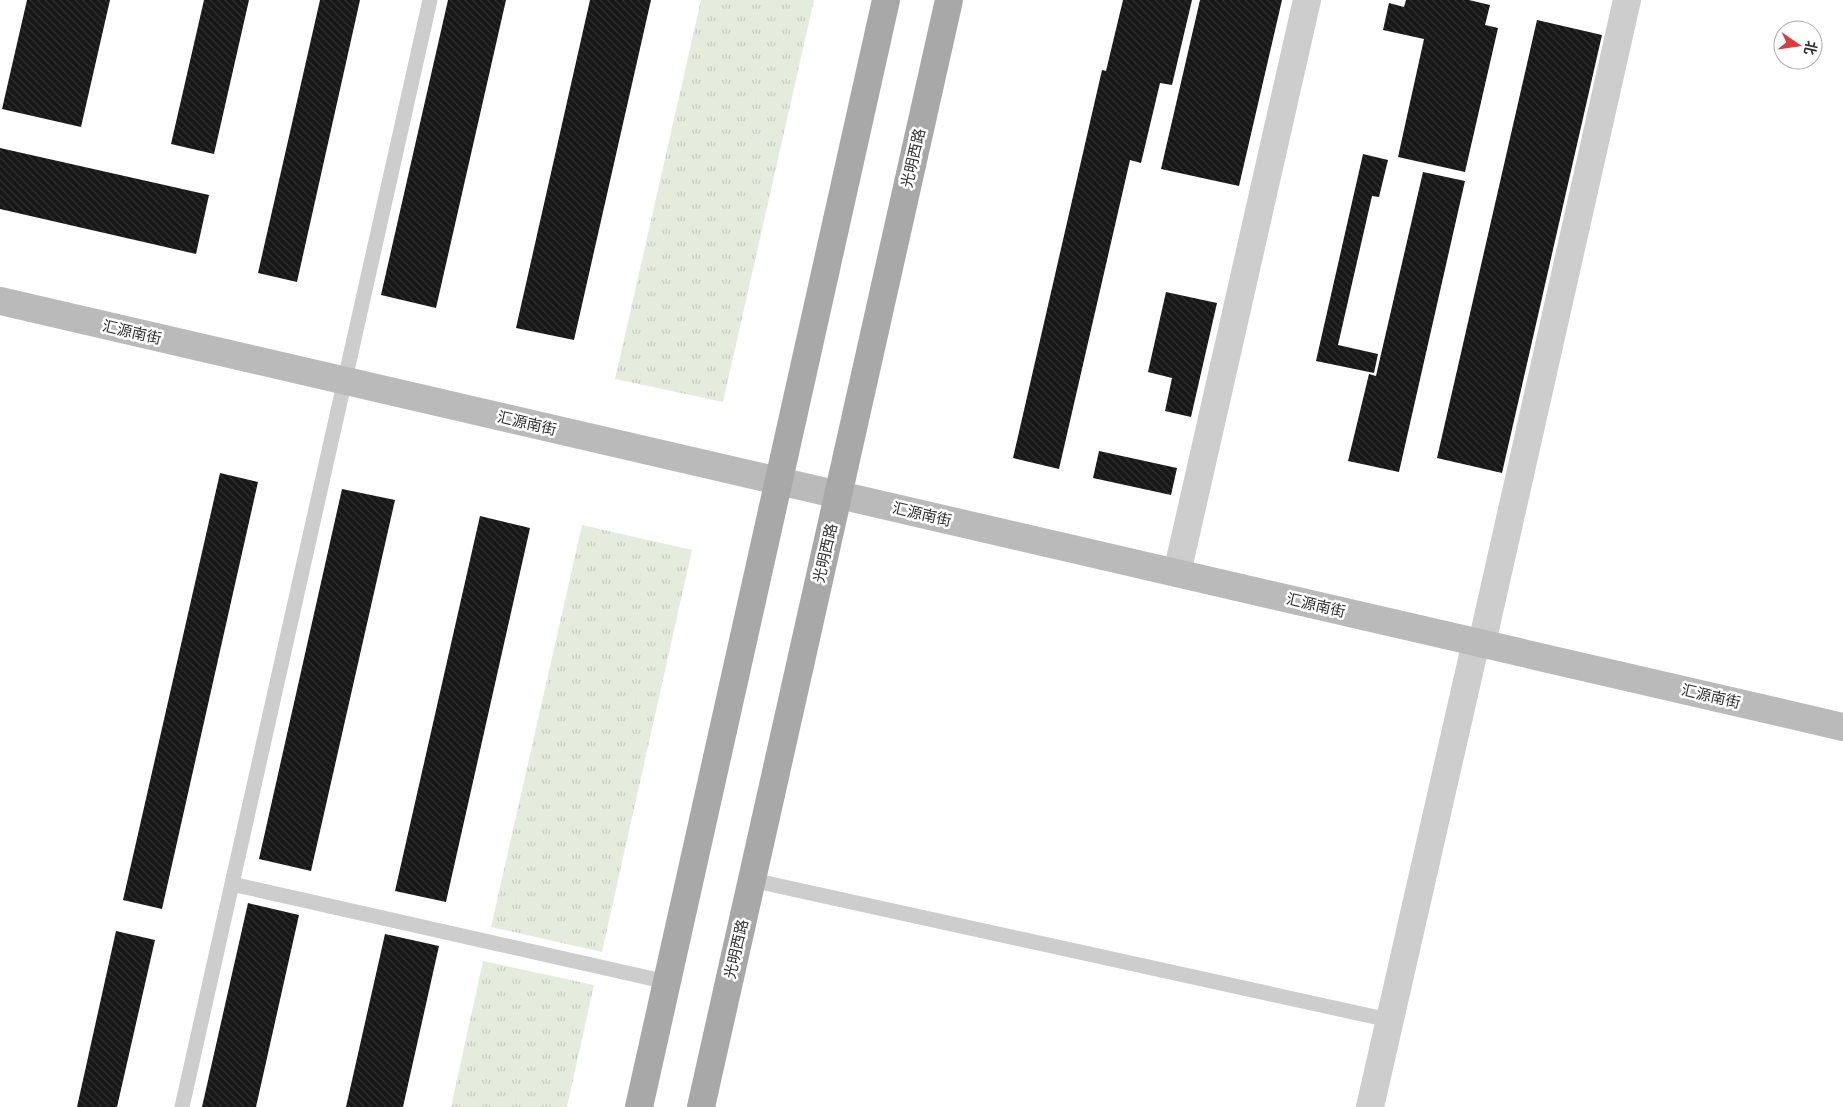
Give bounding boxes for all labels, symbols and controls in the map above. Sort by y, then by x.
north arrow [1773,20,1823,70]
text: 北 [1800,39,1821,57]
street label: 光明西路 [897,127,929,189]
street label: 汇源南街 [101,316,163,348]
street label: 汇源南街 [496,407,558,439]
street label: 汇源南街 [891,498,953,530]
street label: 光明西路 [809,522,841,584]
street label: 汇源南街 [1285,589,1347,621]
street label: 汇源南街 [1680,680,1742,712]
street label: 光明西路 [720,918,752,980]

